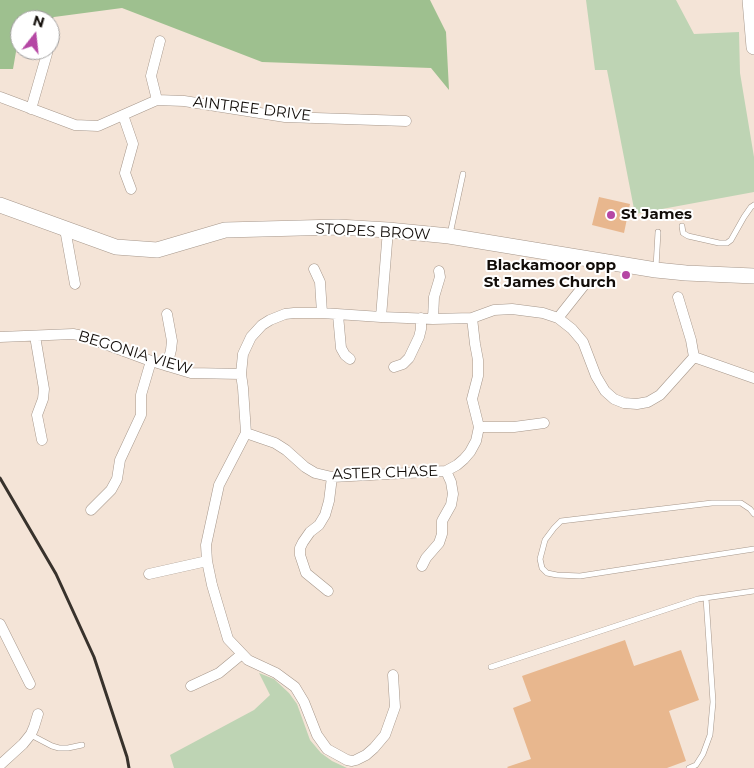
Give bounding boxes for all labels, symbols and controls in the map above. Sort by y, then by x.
north arrow [10,10,60,60]
text: N [31,11,47,32]
street label: AINTREE DRIVE [192,93,312,125]
place label: St James [621,206,692,224]
marker: St James [605,209,617,221]
street label: STOPES BROW [315,220,431,244]
place label: Blackamoor opp St James Church [484,257,616,292]
marker: Blackamoor opp St James Church [620,269,632,281]
street label: BEGONIA VIEW [76,327,194,379]
street label: ASTER CHASE [332,462,438,484]

